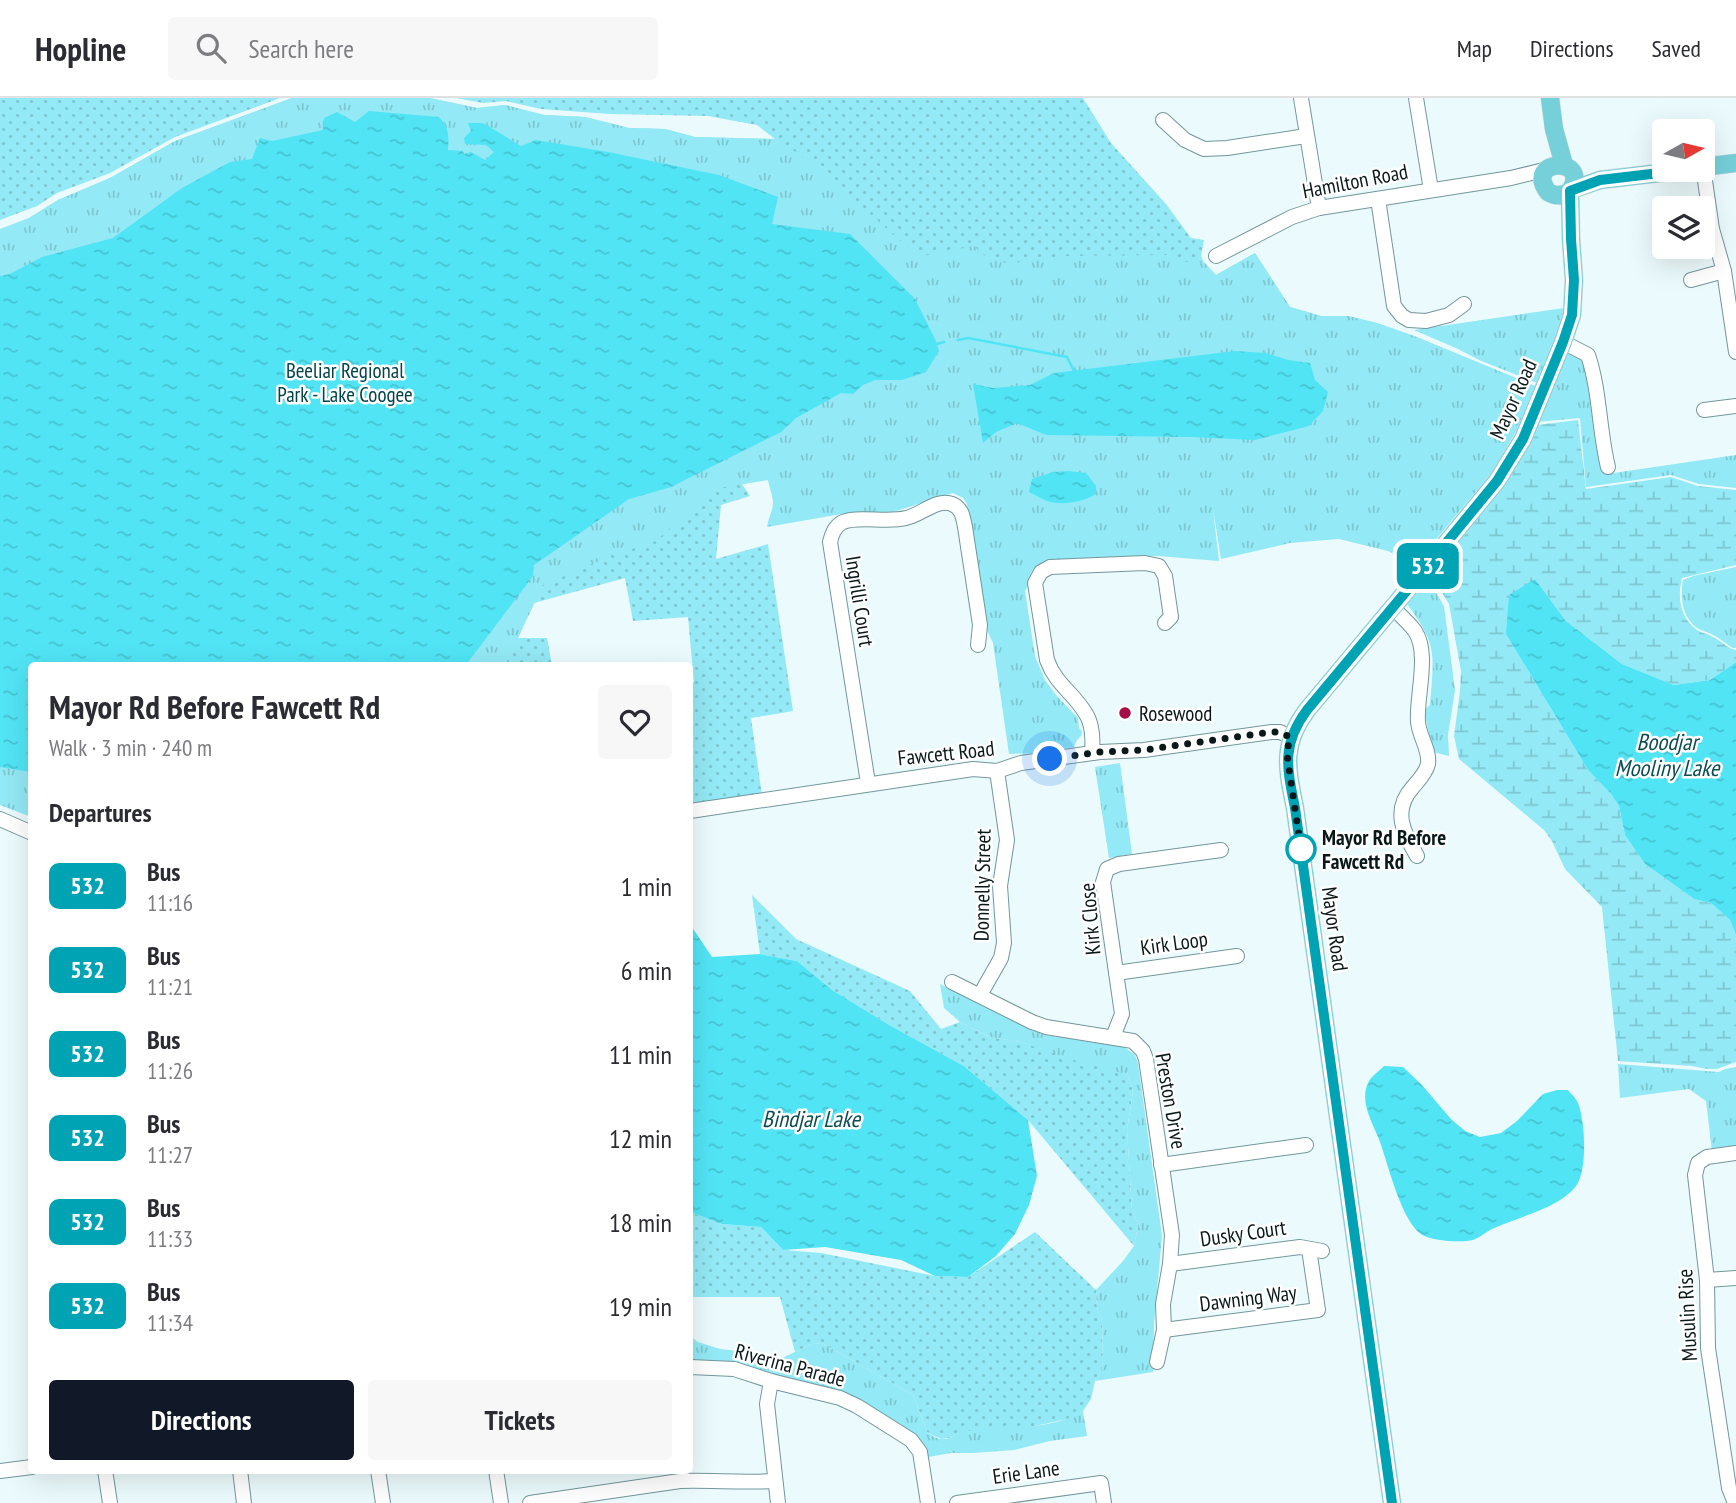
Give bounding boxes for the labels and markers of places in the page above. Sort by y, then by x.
place label: Rosewood [1139,700,1212,727]
marker: Rosewood [1117,705,1133,721]
place label: Mayor Rd Before Fawcett Rd [1322,824,1446,875]
marker: Mayor Rd Before Fawcett Rd [1286,834,1316,864]

